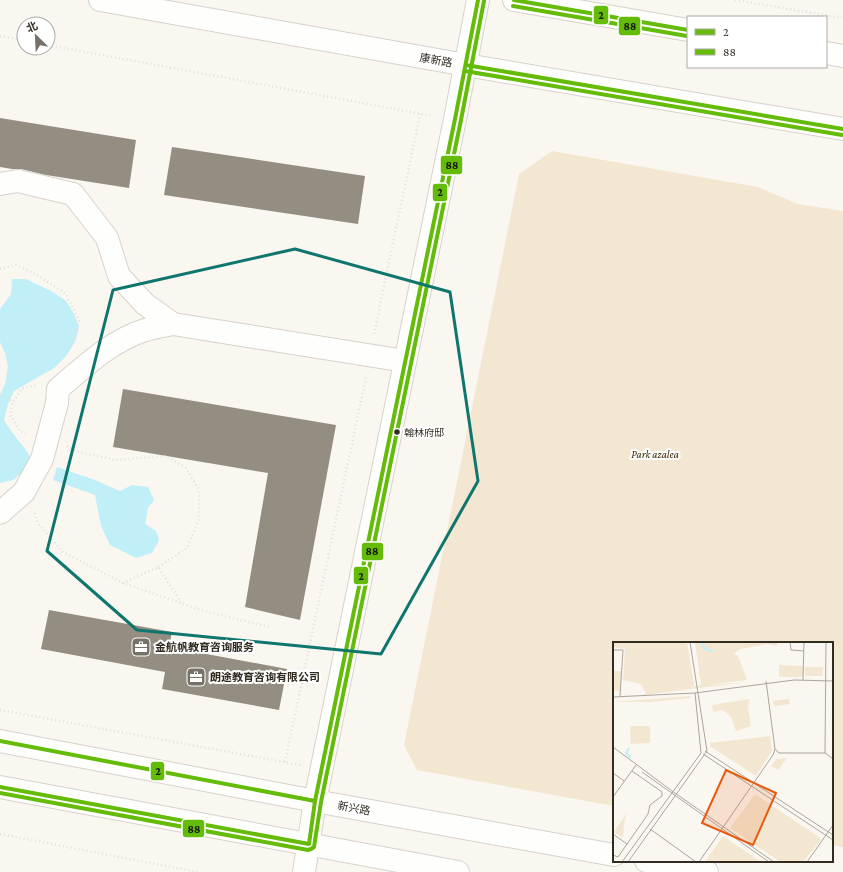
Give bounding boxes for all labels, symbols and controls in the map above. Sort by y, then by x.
line badge: 2 [593,5,609,25]
text: 2 [598,9,604,21]
north arrow [16,16,56,56]
line badge: 88 [618,16,641,36]
legend [687,16,827,68]
text: 北 [24,19,39,35]
text: 88 [624,20,636,32]
text: 2 [723,25,729,39]
text: 88 [723,45,736,59]
street label: 康新路 [419,51,453,69]
line badge: 88 [440,155,463,175]
text: 88 [446,159,458,171]
line badge: 2 [432,183,448,202]
text: 2 [437,186,443,198]
marker: 翰林府邸 [392,427,402,437]
place label: 翰林府邸 [404,427,444,438]
park label: Park azalea [631,448,679,460]
line badge: 88 [361,542,384,561]
text: 88 [366,545,378,557]
line badge: 2 [353,566,369,585]
text: 2 [358,570,364,582]
office icon: 金航帆教育咨询服务 [130,636,152,658]
place label: 金航帆教育咨询服务 [155,641,254,653]
inset map [613,642,833,862]
office icon: 朗途教育咨询有限公司 [185,666,207,688]
place label: 朗途教育咨询有限公司 [210,671,320,683]
line badge: 2 [150,761,165,781]
text: 2 [155,765,161,777]
street label: 新兴路 [337,799,371,817]
line badge: 88 [182,819,205,838]
text: 88 [188,823,200,835]

